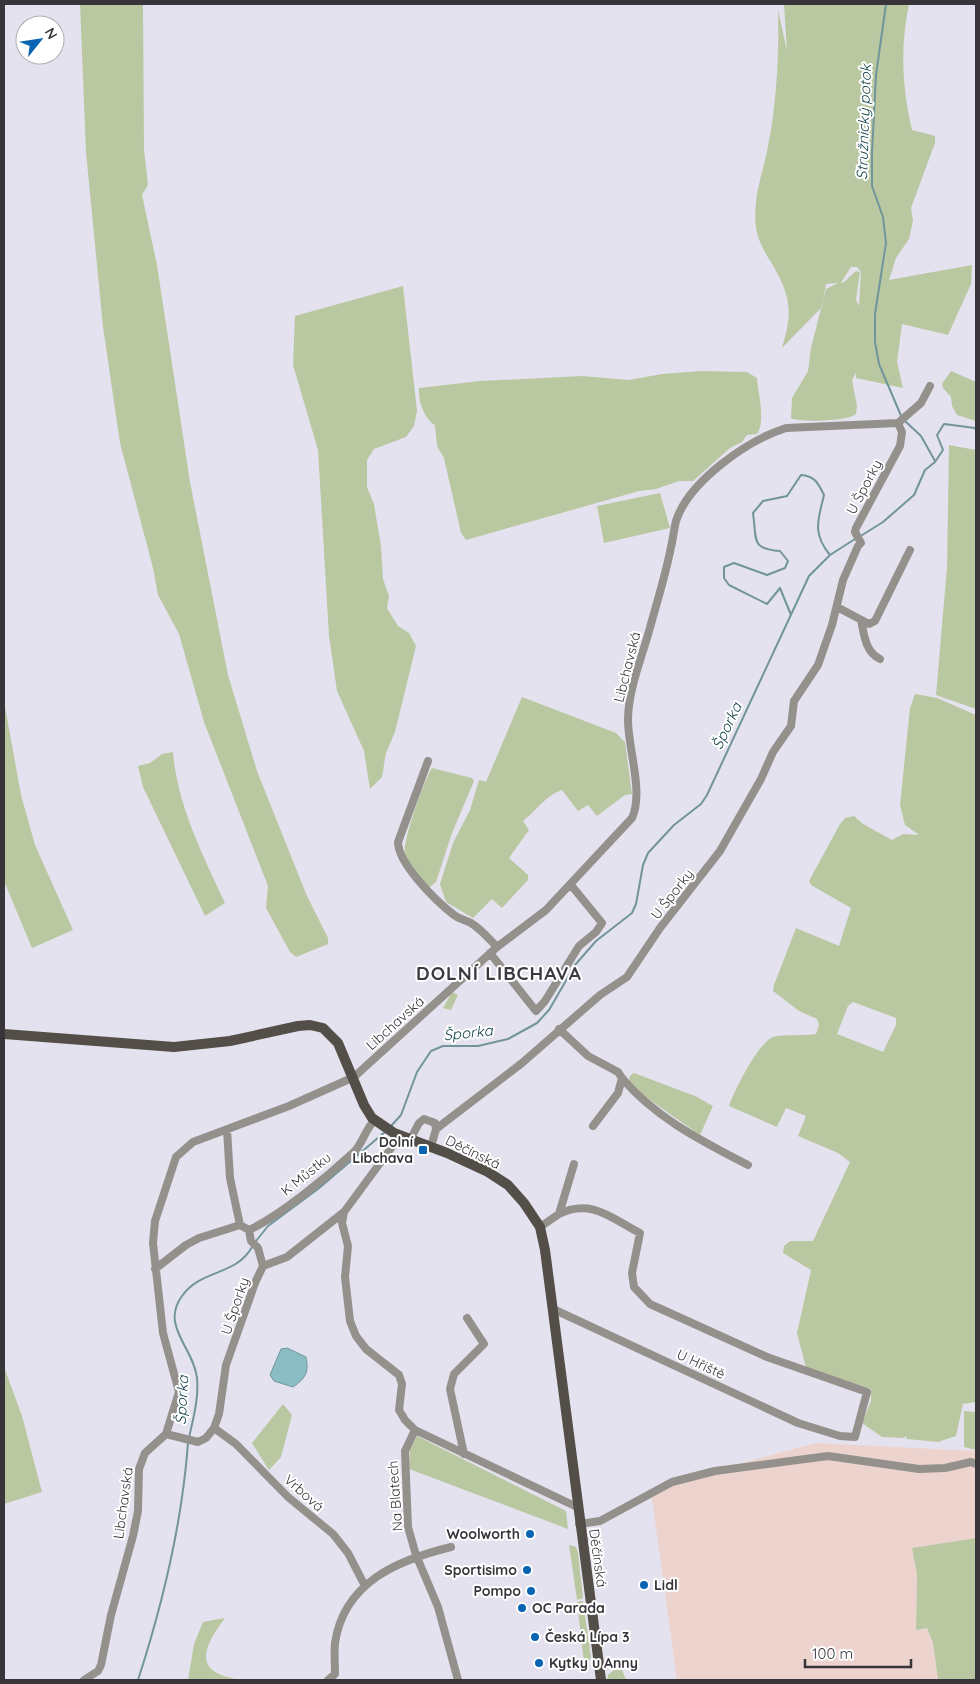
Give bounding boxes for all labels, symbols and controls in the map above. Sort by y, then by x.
north arrow [15,15,65,65]
text: N [41,25,62,42]
water label: Stružnický potok [852,62,875,180]
street label: U Šporky [842,457,886,517]
street label: Libchavská [610,630,644,704]
water label: Šporka [707,699,746,752]
street label: U Šporky [647,865,697,923]
district label: DOLNÍ LIBCHAVA [416,961,582,985]
street label: Libchavská [362,992,428,1054]
water label: Šporka [442,1020,494,1045]
street label: Děčínská [443,1131,503,1173]
place label: Dolní Libchava [352,1133,414,1167]
marker: Dolní Libchava [417,1144,429,1156]
street label: K Můstku [277,1148,335,1200]
street label: U Šporky [217,1275,253,1337]
street label: U Hřiště [674,1345,728,1383]
water label: Šporka [171,1374,192,1425]
street label: Na Blatech [384,1460,406,1532]
street label: Libchavská [109,1466,137,1540]
street label: Vrbová [280,1471,328,1515]
place label: Woolworth [446,1525,520,1543]
marker: Woolworth [524,1528,536,1540]
street label: Děčínská [585,1528,611,1588]
place label: Sportisimo [444,1561,517,1579]
marker: Sportisimo [521,1564,533,1576]
place label: Lidl [654,1576,678,1594]
marker: Lidl [638,1579,650,1591]
place label: Pompo [474,1582,521,1600]
marker: Pompo [525,1585,537,1597]
place label: OC Parada [532,1599,605,1617]
marker: OC Parada [516,1602,528,1614]
place label: Česká Lípa 3 [545,1628,630,1646]
marker: Česká Lípa 3 [529,1631,541,1643]
scale bar [805,1636,911,1668]
text: 100 m [812,1644,853,1663]
place label: Kytky u Anny [549,1654,638,1672]
marker: Kytky u Anny [533,1657,545,1669]

